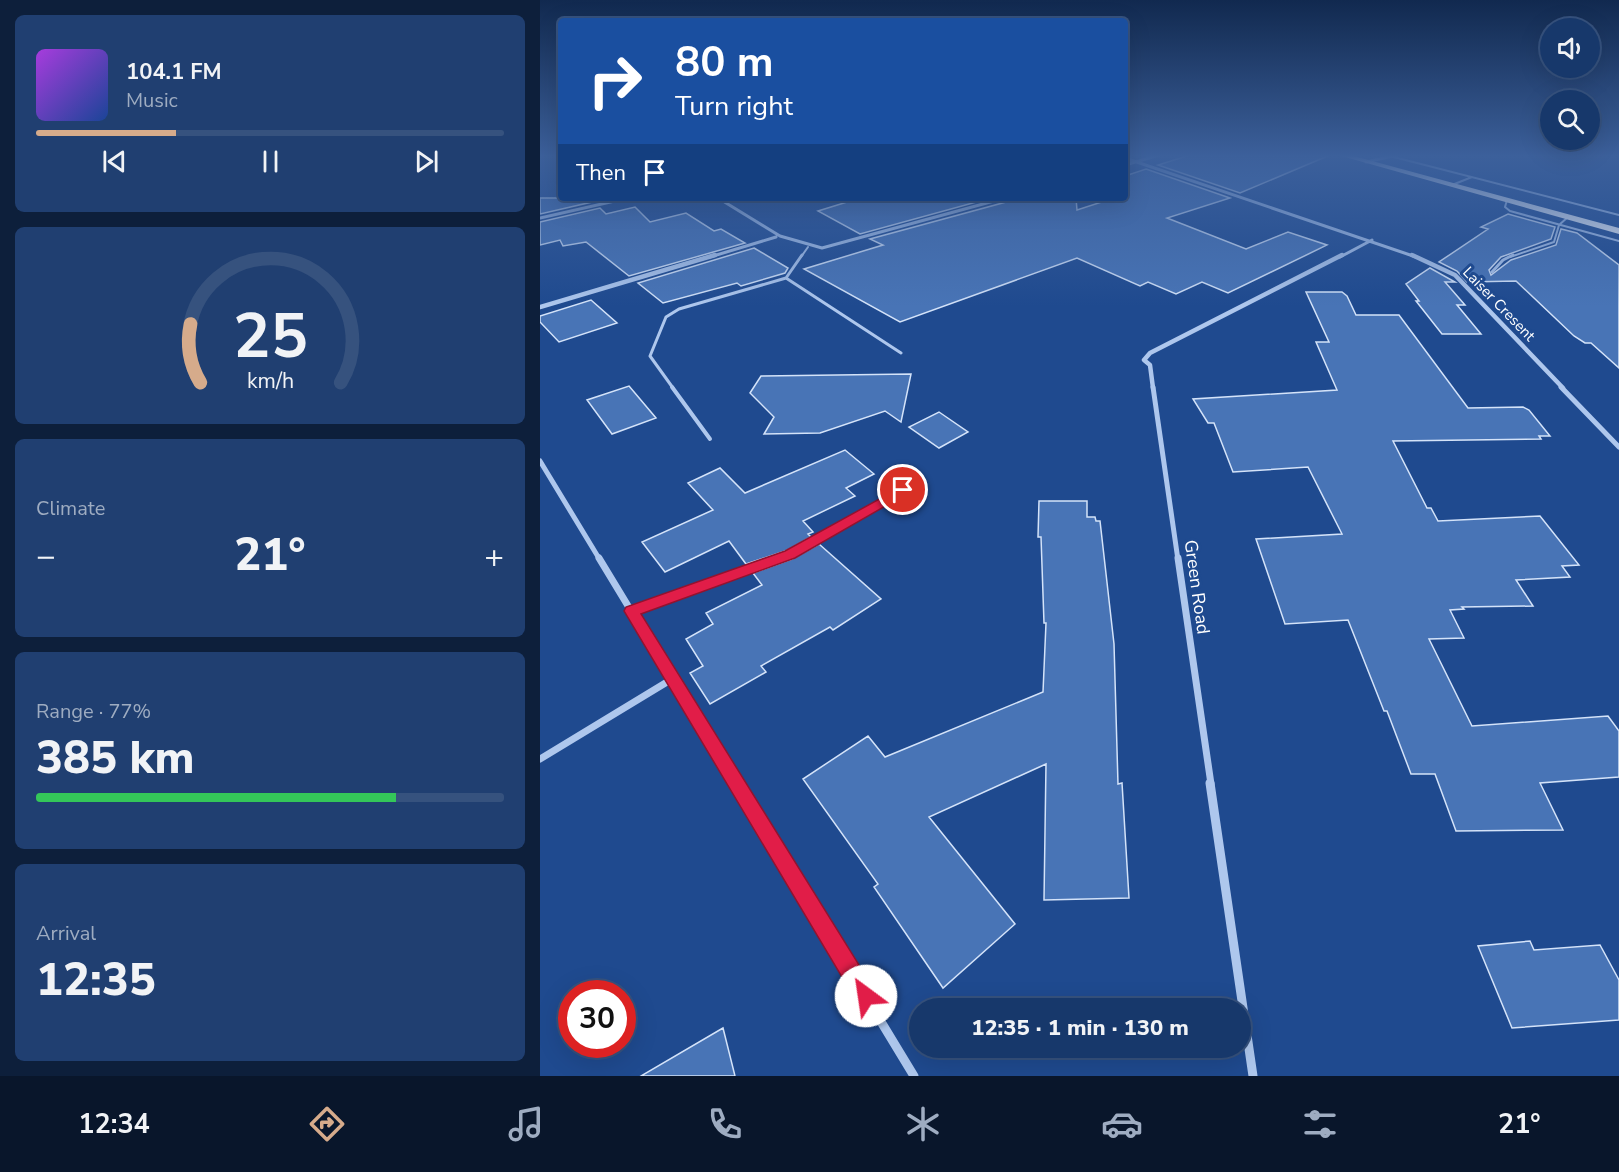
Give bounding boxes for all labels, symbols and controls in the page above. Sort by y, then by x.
map controls [1540,18,1600,150]
button: sound [1540,18,1600,78]
text: 80 m [675,34,774,91]
icon: right [576,42,654,120]
text: 104.1 FM [126,57,222,87]
text: Music [126,87,178,114]
text: Turn right [675,88,793,125]
button: search [1540,90,1600,150]
icon: previous [98,145,131,178]
icon: pause [254,145,287,178]
icon: next [410,145,443,178]
icon: arrive [638,156,671,189]
text: Then [576,158,626,188]
street label: Laiser Cresent [1458,262,1540,346]
text: 25 [233,294,307,379]
text: km/h [246,366,294,396]
pin [877,464,928,515]
icon: arrive [886,473,919,506]
text: Climate [36,495,105,522]
text: 21° [234,525,306,586]
text: − [36,534,56,579]
text: + [484,534,504,579]
street label: Green Road [1178,538,1216,636]
text: Range · 77% [36,698,151,725]
text: 385 km [36,728,195,789]
text: Arrival [36,920,96,947]
text: 12:35 [36,950,156,1011]
position arrow [834,964,898,1028]
speed limit sign: 30 [558,980,636,1058]
text: 12:35 · 1 min · 130 m [971,1013,1189,1043]
icon: directions [306,1103,348,1145]
icon: music [505,1103,547,1145]
icon: phone [704,1103,746,1145]
icon: climate [902,1103,944,1145]
icon: car [1101,1103,1143,1145]
icon: filters [1299,1103,1341,1145]
text: 12:34 [78,1106,150,1143]
text: 21° [1498,1106,1541,1143]

